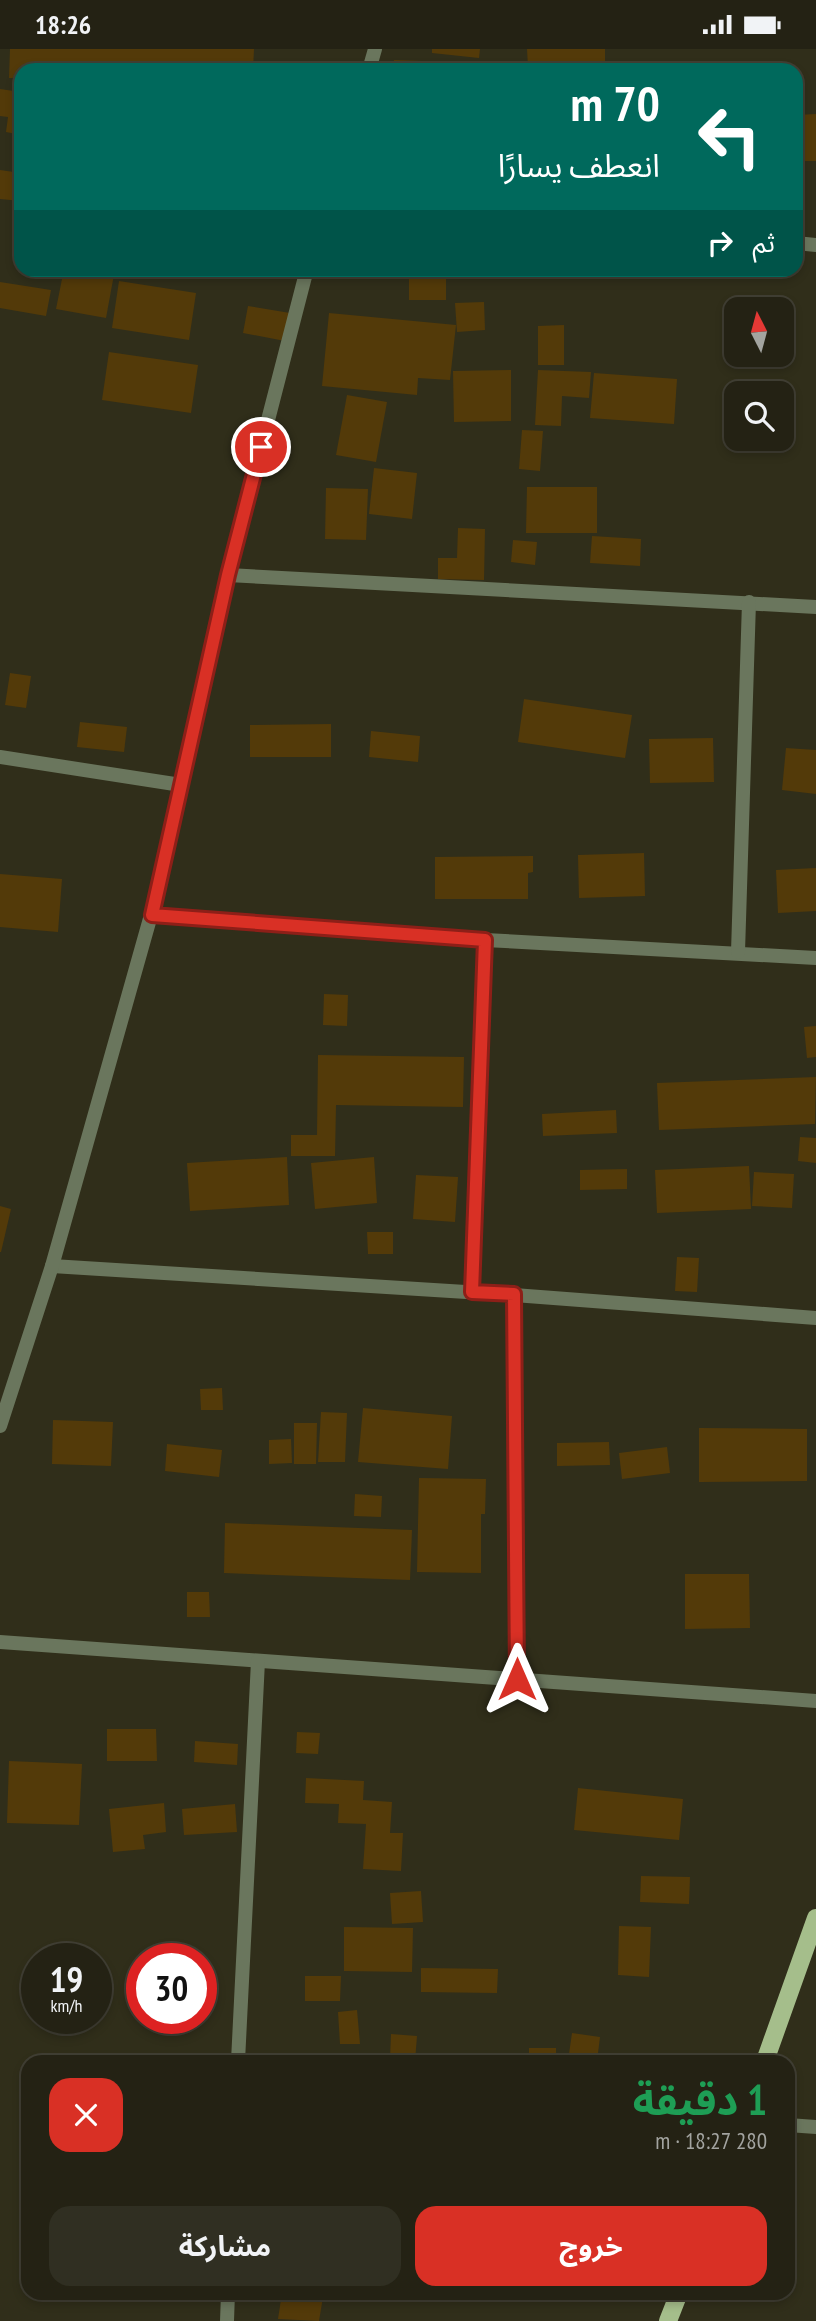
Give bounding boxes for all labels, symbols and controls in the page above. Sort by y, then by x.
text: 18:26 [35,8,91,41]
text: 70 m [571,71,660,135]
icon: left [684,91,775,182]
text: انعطف يسارًا [498,144,660,186]
icon: right [701,224,739,262]
text: ثم [753,226,775,259]
north arrow [724,297,794,367]
map controls [724,297,794,451]
button: search [724,381,794,451]
pin [231,417,291,477]
icon: arrive [242,428,280,466]
position arrow [480,1642,554,1716]
speed limit sign: 30 [126,1943,217,2034]
text: 19 [50,1956,83,2002]
text: km/h [51,1994,82,2017]
text: 1 دقيقة [633,2072,767,2127]
button: close [49,2078,123,2152]
text: 280 m · 18:27 [655,2126,767,2155]
button: مشاركة [49,2206,401,2286]
button: خروج [415,2206,767,2286]

